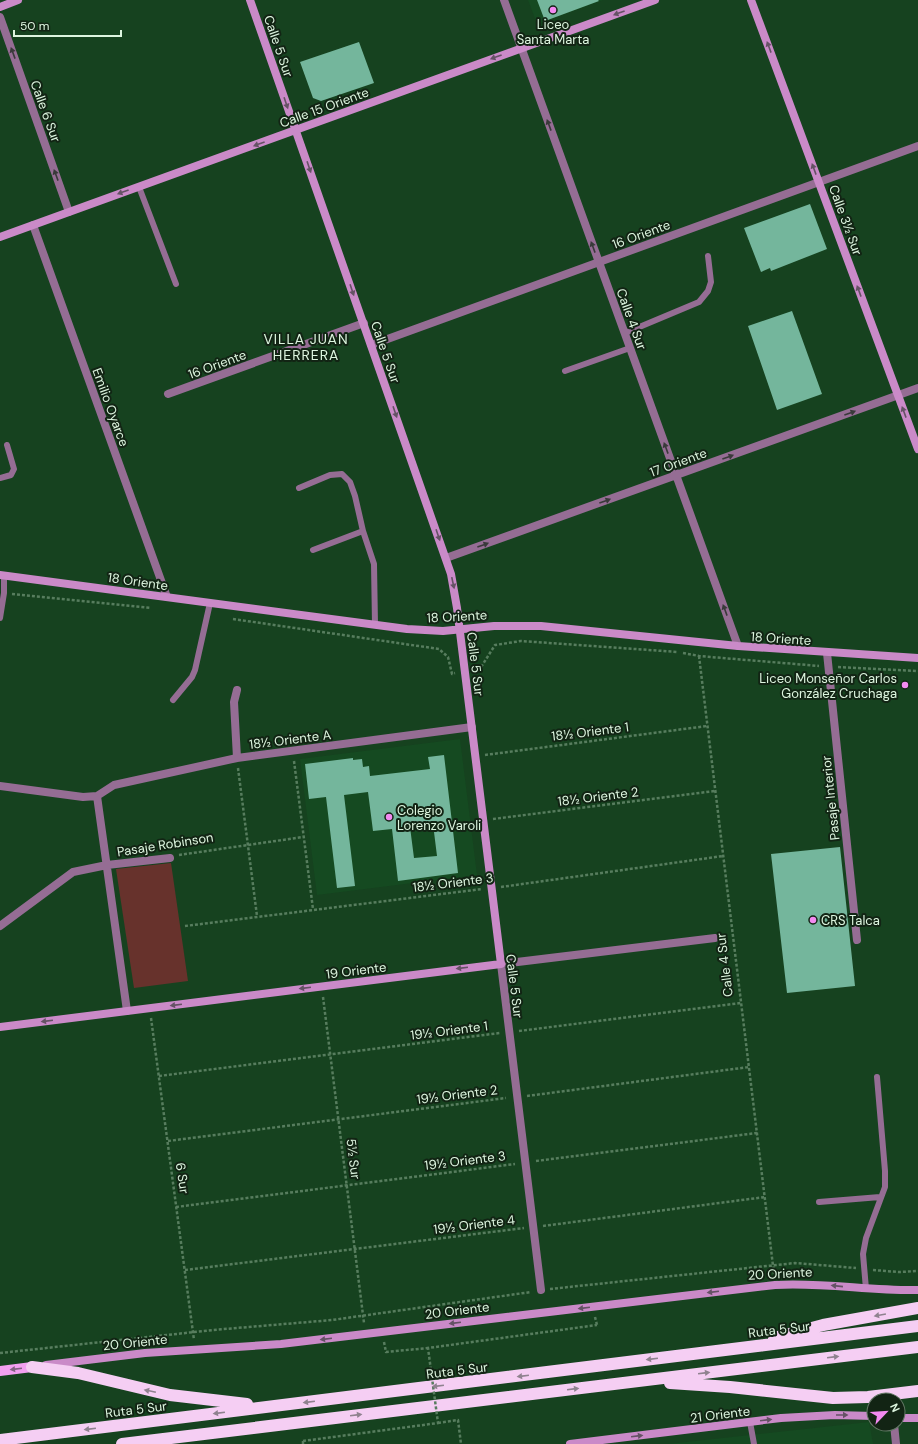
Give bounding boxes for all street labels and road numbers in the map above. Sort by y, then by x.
street label: Calle 5 Sur [260,13,297,79]
street label: Calle 6 Sur [27,78,65,145]
street label: Calle 15 Oriente [277,83,371,131]
street label: Calle 3½ Sur [825,183,866,258]
street label: 16 Oriente [610,216,673,253]
street label: Calle 4 Sur [613,286,651,352]
street label: Calle 5 Sur [367,319,404,385]
street label: 16 Oriente [186,346,249,383]
street label: Emilio Oyarce [88,365,133,449]
street label: 17 Oriente [647,444,709,481]
street label: 18 Oriente [107,569,169,594]
street label: 18 Oriente [426,606,488,627]
street label: 18 Oriente [750,628,812,649]
street label: Calle 5 Sur [463,631,488,697]
street label: 18½ Oriente 1 [550,718,630,745]
street label: 18½ Oriente A [248,726,332,753]
street label: Pasaje Interior [818,755,843,841]
street label: 18½ Oriente 2 [557,783,639,810]
street label: Pasaje Robinson [116,828,214,861]
street label: 18½ Oriente 3 [412,869,494,896]
street label: Calle 4 Sur [712,932,737,998]
street label: Calle 5 Sur [502,953,527,1019]
street label: 19 Oriente [325,958,387,983]
street label: 19½ Oriente 1 [409,1017,489,1044]
street label: 19½ Oriente 2 [416,1081,499,1108]
street label: 5½ Sur [343,1138,364,1181]
street label: 19½ Oriente 3 [424,1147,507,1174]
street label: 6 Sur [172,1161,193,1195]
street label: 19½ Oriente 4 [432,1211,516,1238]
street label: 20 Oriente [747,1263,813,1284]
street label: 20 Oriente [424,1298,490,1323]
street label: Ruta 5 Sur [747,1317,811,1342]
street label: 20 Oriente [102,1331,168,1354]
street label: Ruta 5 Sur [425,1358,489,1383]
street label: Ruta 5 Sur [104,1397,168,1422]
street label: 21 Oriente [689,1402,751,1427]

